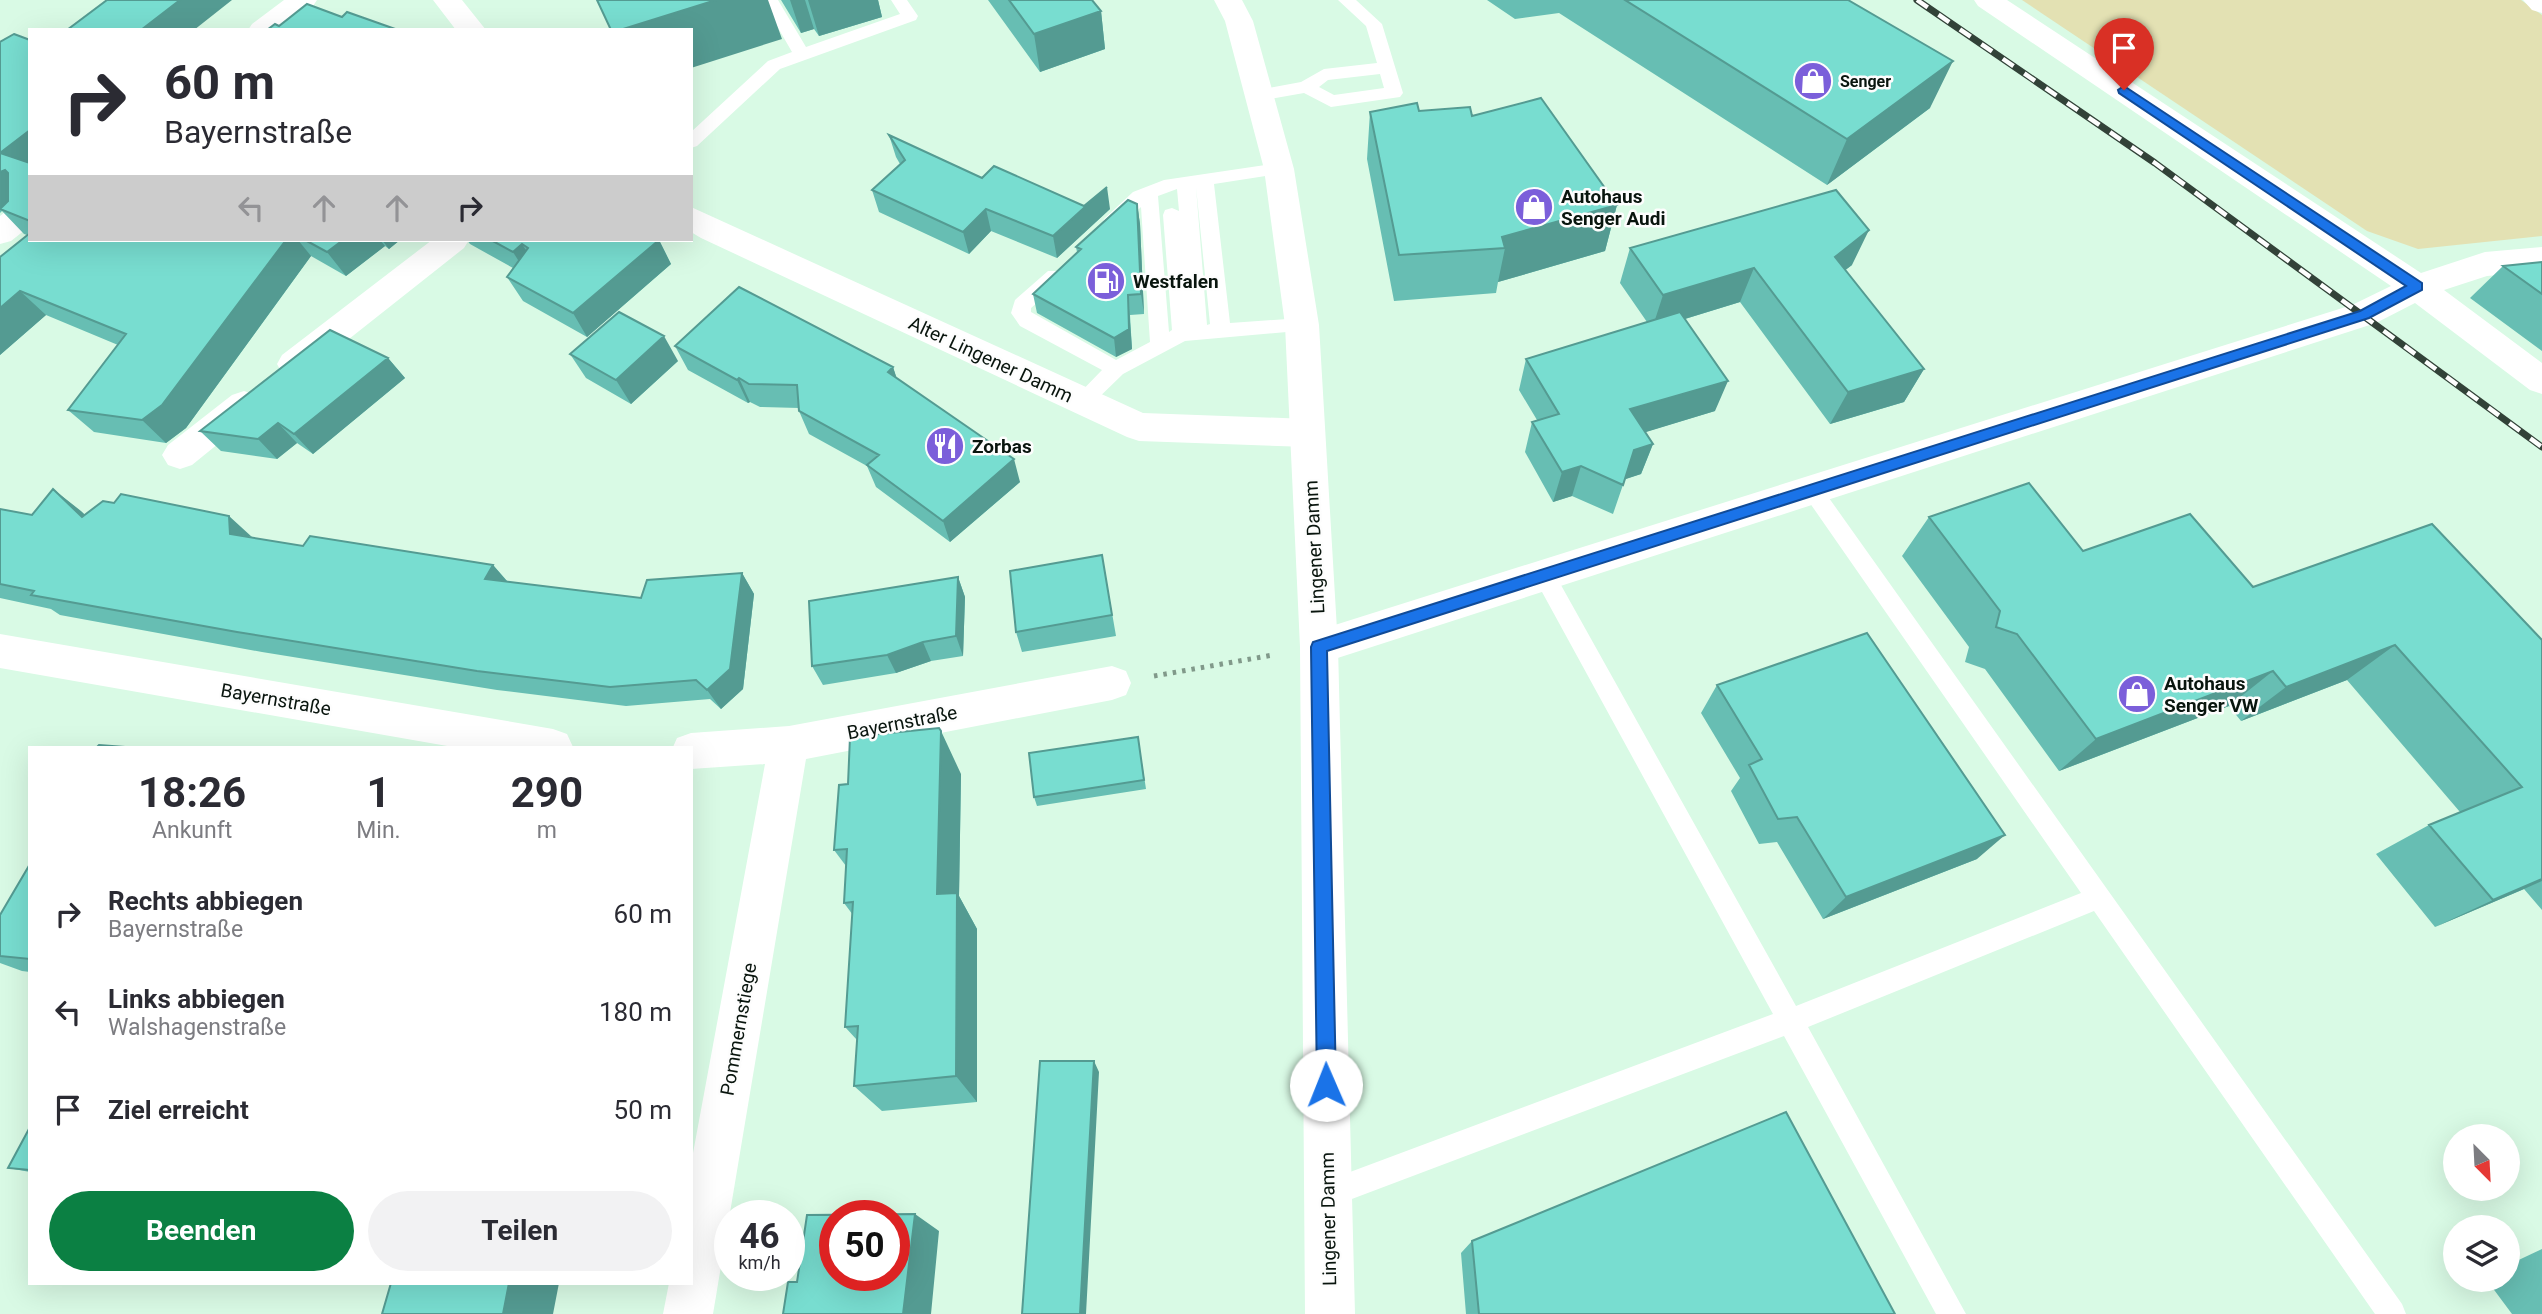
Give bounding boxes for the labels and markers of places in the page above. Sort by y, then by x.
pin [2094,18,2154,90]
shop icon: Senger [1792,60,1834,102]
place label: Senger [1840,72,1891,91]
place label: Autohaus Senger Audi [1561,185,1665,230]
shop icon: Autohaus Senger Audi [1513,186,1555,228]
fuel station icon: Westfalen [1085,260,1127,302]
place label: Westfalen [1133,270,1219,293]
restaurant icon: Zorbas [924,425,966,467]
place label: Zorbas [972,435,1032,458]
place label: Autohaus Senger VW [2164,672,2259,717]
shop icon: Autohaus Senger VW [2116,673,2158,715]

